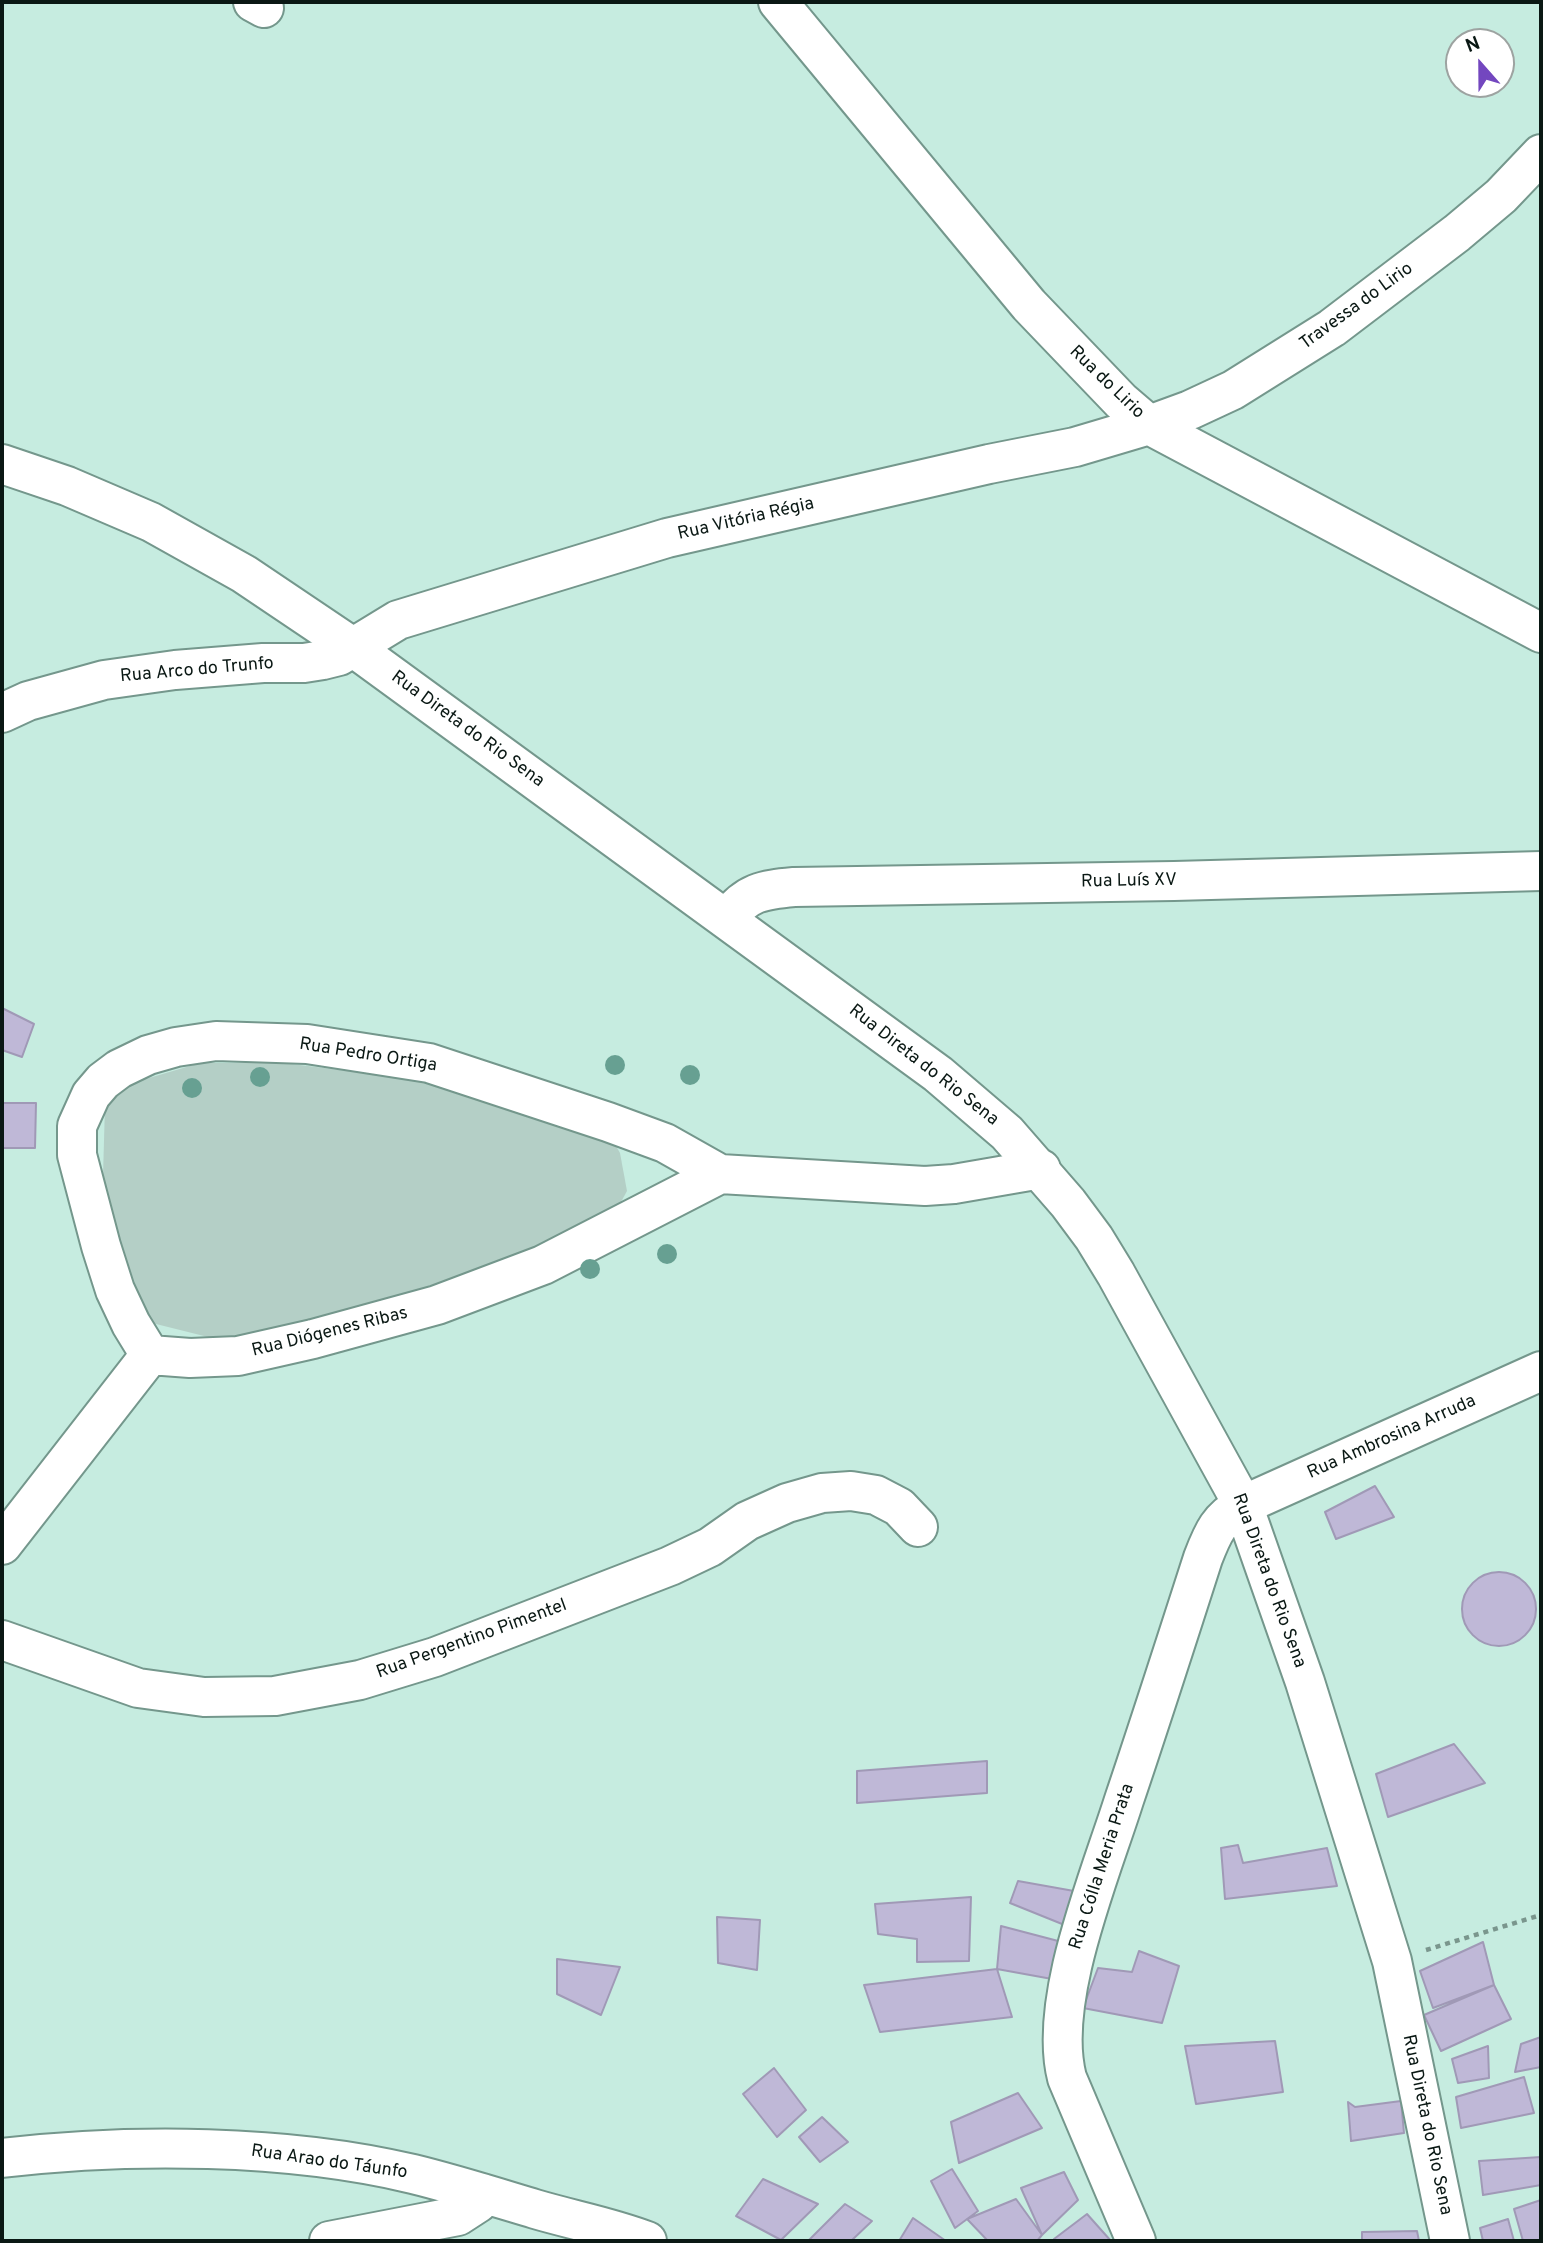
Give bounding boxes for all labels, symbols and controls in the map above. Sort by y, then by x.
north arrow [1445,28,1515,98]
text: N [1463,32,1484,59]
street label: Travessa do Lirio [1296,259,1418,355]
street label: Rua do Lirio [1064,342,1148,424]
street label: Rua Vitória Régia [676,494,816,546]
street label: Rua Arco do Trunfo [119,654,275,688]
street label: Rua Direta do Rio Sena [386,667,548,793]
street label: Rua Luís XV [1081,870,1177,894]
street label: Rua Direta do Rio Sena [844,1001,1002,1131]
street label: Rua Pedro Ortiga [298,1034,438,1078]
street label: Rua Diógenes Ribas [250,1303,410,1363]
street label: Rua Ambrosina Arruda [1304,1391,1480,1485]
street label: Rua Direta do Rio Sena [1226,1491,1310,1671]
street label: Rua Pergentino Pimentel [374,1595,570,1685]
street label: Rua Cólla Meria Prata [1066,1781,1140,1953]
street label: Rua Direta do Rio Sena [1396,2033,1456,2217]
street label: Rua Arao do Táunfo [249,2141,409,2185]

